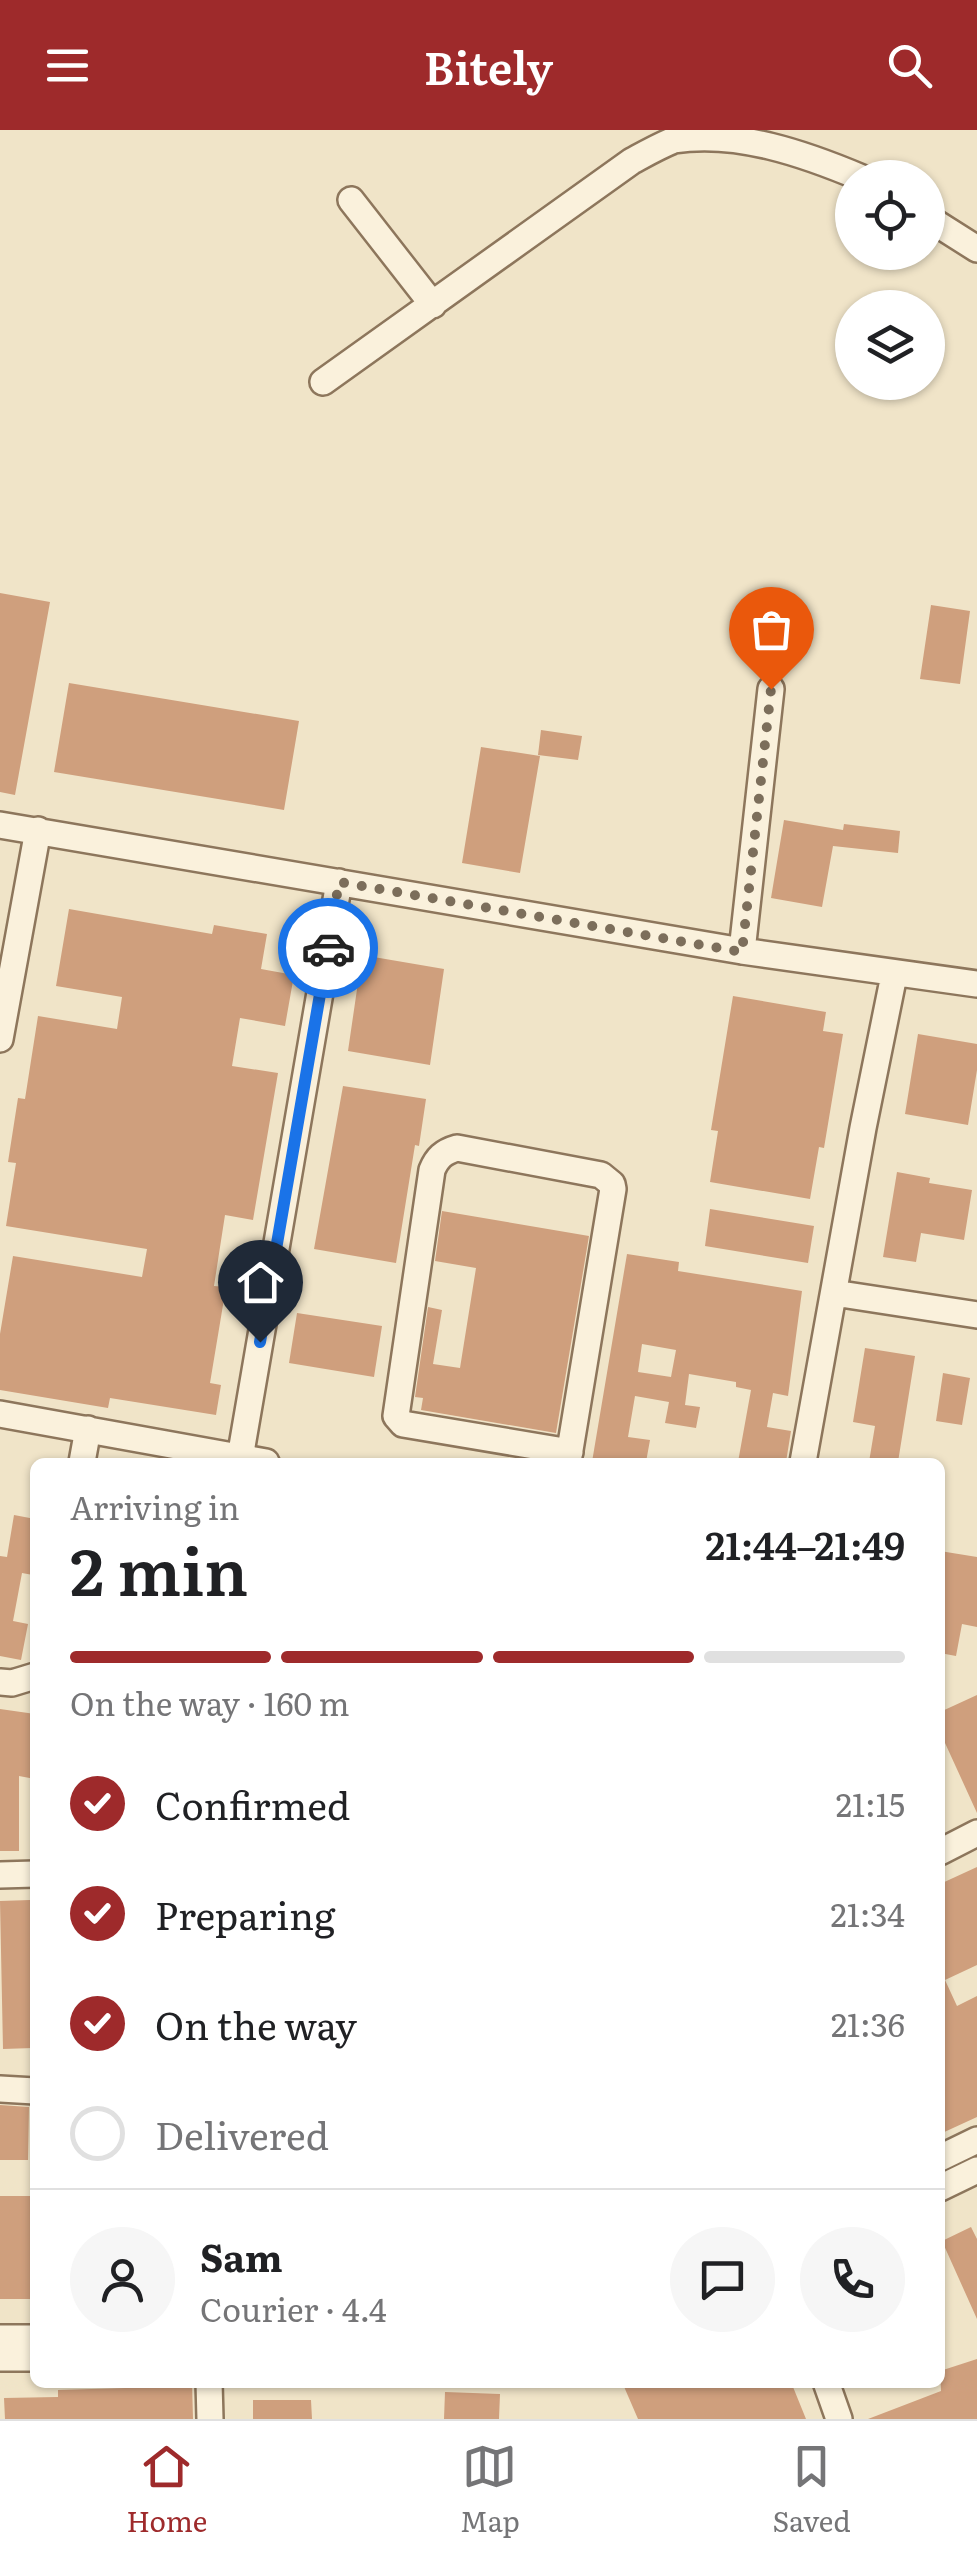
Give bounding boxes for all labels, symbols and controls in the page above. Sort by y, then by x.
text: Bitely [424,32,553,99]
icon: menu [40,38,95,93]
icon: search [882,38,937,93]
map controls [835,160,945,400]
button: locate [835,160,945,270]
button: layers [835,290,945,400]
pin [729,587,814,690]
icon: bag [744,602,799,657]
courier [278,898,378,998]
icon: car [301,921,356,976]
pin [218,1240,303,1343]
icon: home [233,1255,288,1310]
text: Arriving in [70,1482,240,1530]
text: 21:44–21:49 [705,1515,905,1572]
text: 2 min [70,1519,248,1616]
text: On the way · 160 m [70,1678,350,1726]
text: Confirmed [155,1775,350,1832]
icon: check [70,1776,125,1831]
text: 21:15 [836,1779,905,1827]
text: Preparing [155,1885,335,1942]
icon: check [70,1886,125,1941]
text: 21:34 [831,1889,905,1937]
text: On the way [155,1995,357,2052]
icon: check [70,1996,125,2051]
text: 21:36 [831,1999,905,2047]
text: Delivered [155,2105,329,2162]
button: person [70,2227,175,2332]
text: Sam [200,2227,283,2284]
button: chat [670,2227,775,2332]
button: phone [800,2227,905,2332]
text: Courier · 4.4 [200,2284,387,2332]
tab: Home [126,2439,207,2541]
tab: Map [460,2439,520,2541]
tab: Saved [773,2439,851,2541]

